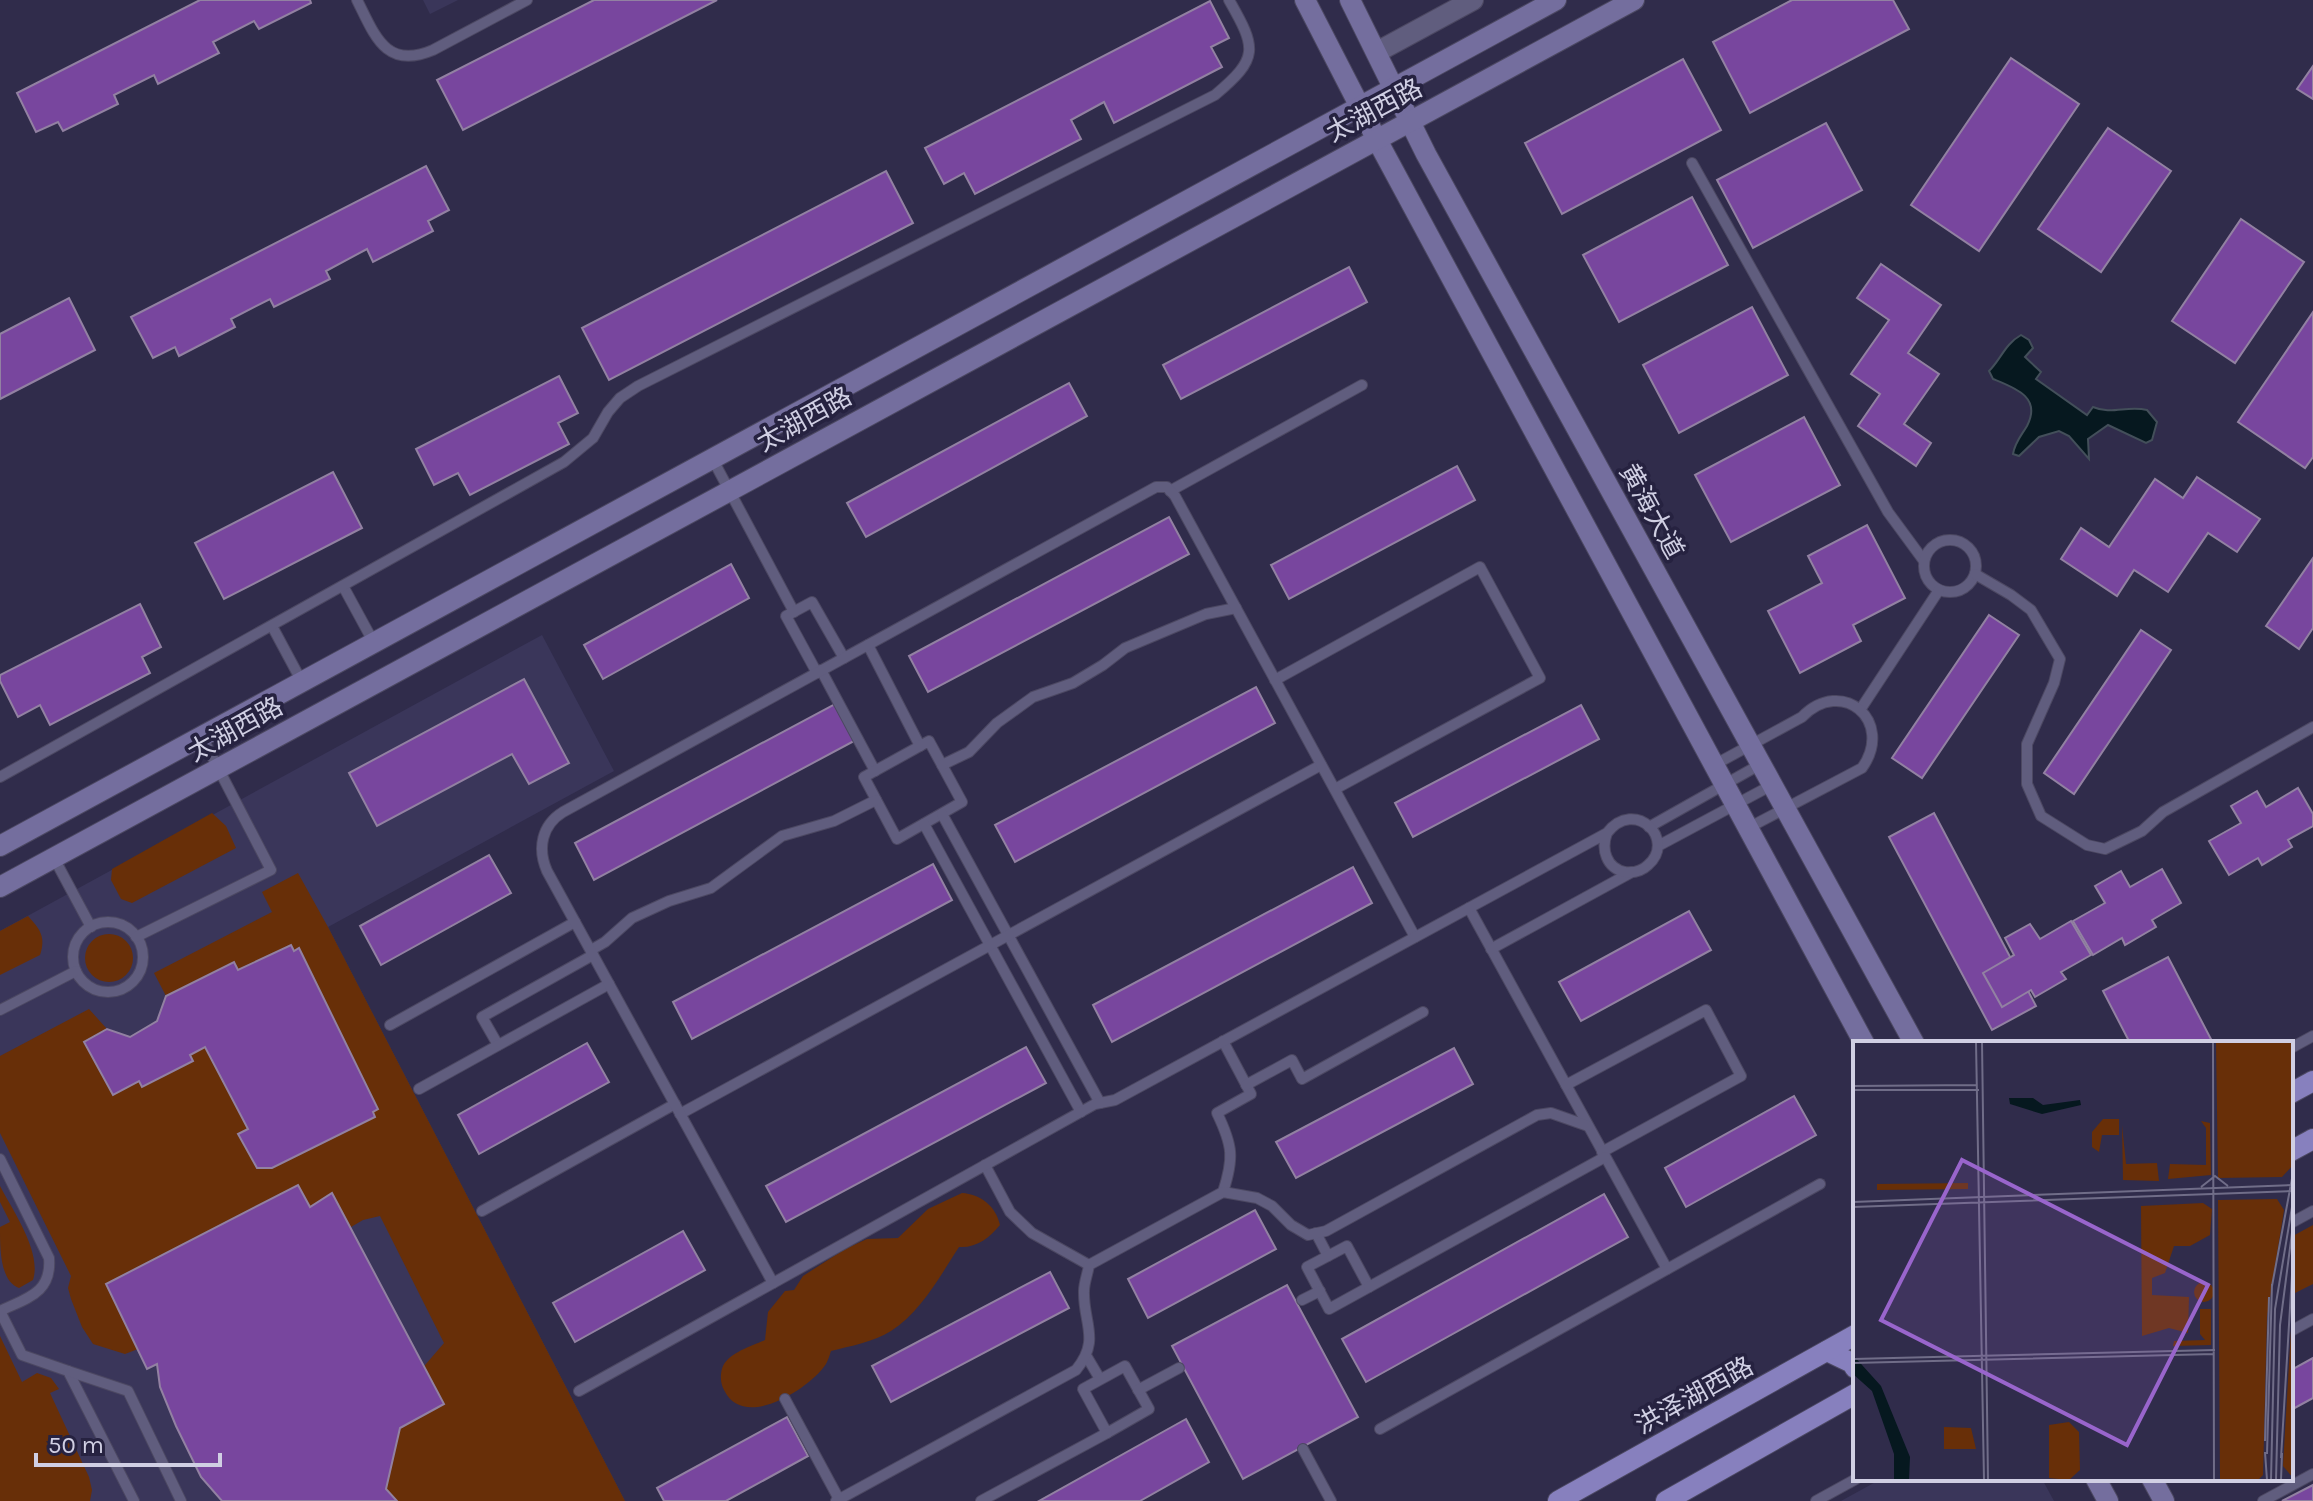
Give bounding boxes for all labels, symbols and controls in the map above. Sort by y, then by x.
street label: 太湖西路 [1321,72,1427,149]
street label: 太湖西路 [751,381,857,458]
street label: 黄海大道 [1613,458,1690,564]
street label: 太湖西路 [182,691,288,768]
inset map [1853,1041,2293,1481]
street label: 洪泽湖西路 [1630,1350,1759,1441]
scale bar [36,1417,220,1467]
text: 50 m [48,1431,104,1459]

